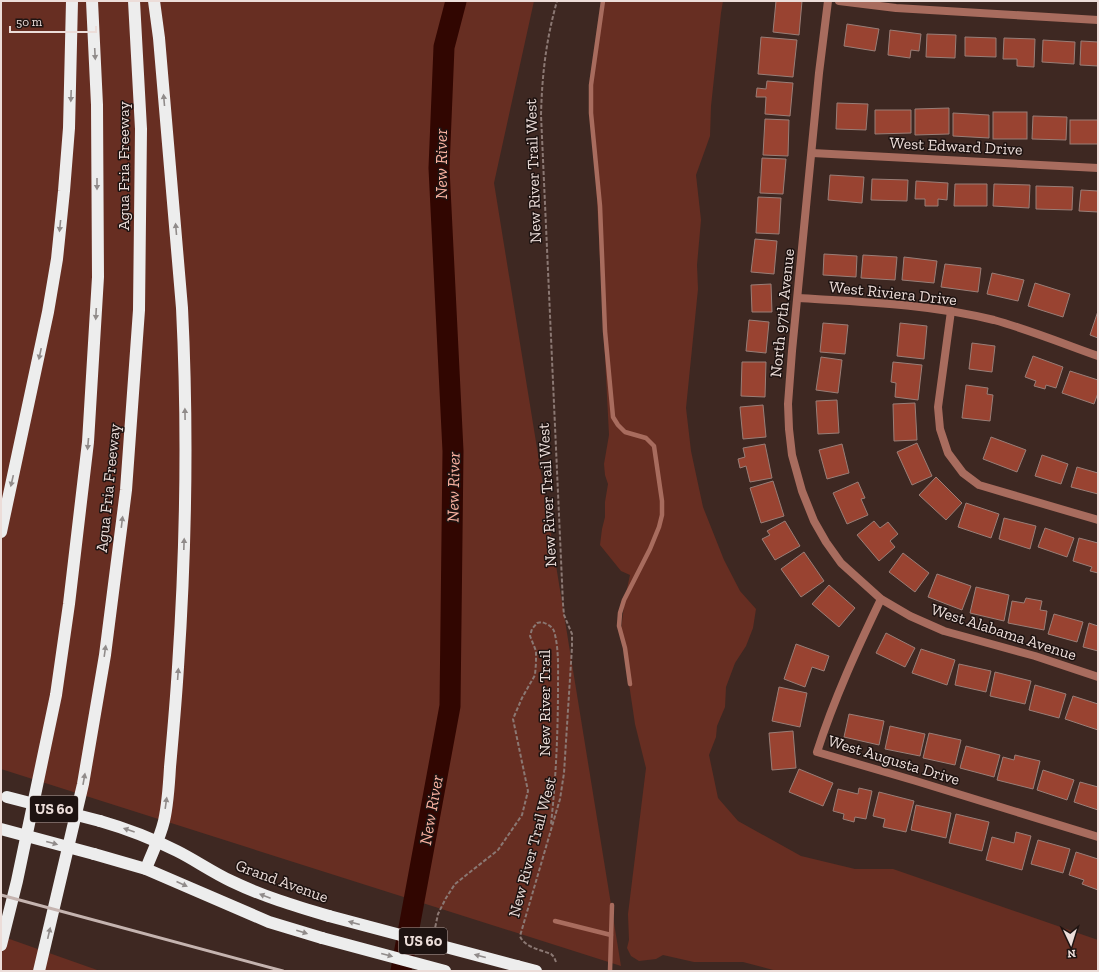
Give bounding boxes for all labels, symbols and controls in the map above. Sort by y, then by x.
scale bar [10,8,96,34]
text: 50 m [16,15,43,29]
one-way arrow [92,48,98,61]
one-way arrow [67,90,74,102]
one-way arrow [161,94,168,106]
street label: New River Trail West [521,98,545,243]
street label: Agua Fria Freeway [114,101,133,231]
water label: New River [431,129,451,199]
street label: West Edward Drive [889,133,1023,159]
one-way arrow [94,178,100,191]
one-way arrow [57,219,63,232]
one-way arrow [172,223,179,235]
street label: North 97th Avenue [766,248,798,378]
street label: West Riviera Drive [828,277,958,309]
one-way arrow [92,308,99,320]
one-way arrow [36,348,42,360]
one-way arrow [182,407,188,420]
street label: Agua Fria Freeway [92,422,124,553]
street label: New River Trail West [534,422,560,568]
one-way arrow [85,438,91,450]
water label: New River [442,451,464,522]
one-way arrow [9,475,15,487]
one-way arrow [119,516,125,528]
one-way arrow [181,537,187,550]
street label: West Alabama Avenue [929,600,1079,664]
one-way arrow [102,645,108,657]
street label: New River Trail [535,650,554,756]
one-way arrow [174,668,181,680]
street label: West Augusta Drive [826,731,962,789]
one-way arrow [81,773,87,785]
water label: New River [415,773,447,846]
street label: New River Trail West [504,775,560,919]
road number: US 60 [30,796,78,822]
one-way arrow [163,797,169,809]
one-way arrow [123,827,135,833]
one-way arrow [46,840,58,846]
street label: Grand Avenue [233,855,331,907]
one-way arrow [176,881,188,887]
one-way arrow [258,892,270,898]
one-way arrow [348,919,360,925]
north arrow [1051,924,1091,964]
one-way arrow [46,927,52,939]
road number: US 60 [399,928,447,954]
one-way arrow [296,929,308,935]
text: N [1066,947,1076,960]
one-way arrow [381,953,393,959]
one-way arrow [474,953,486,959]

